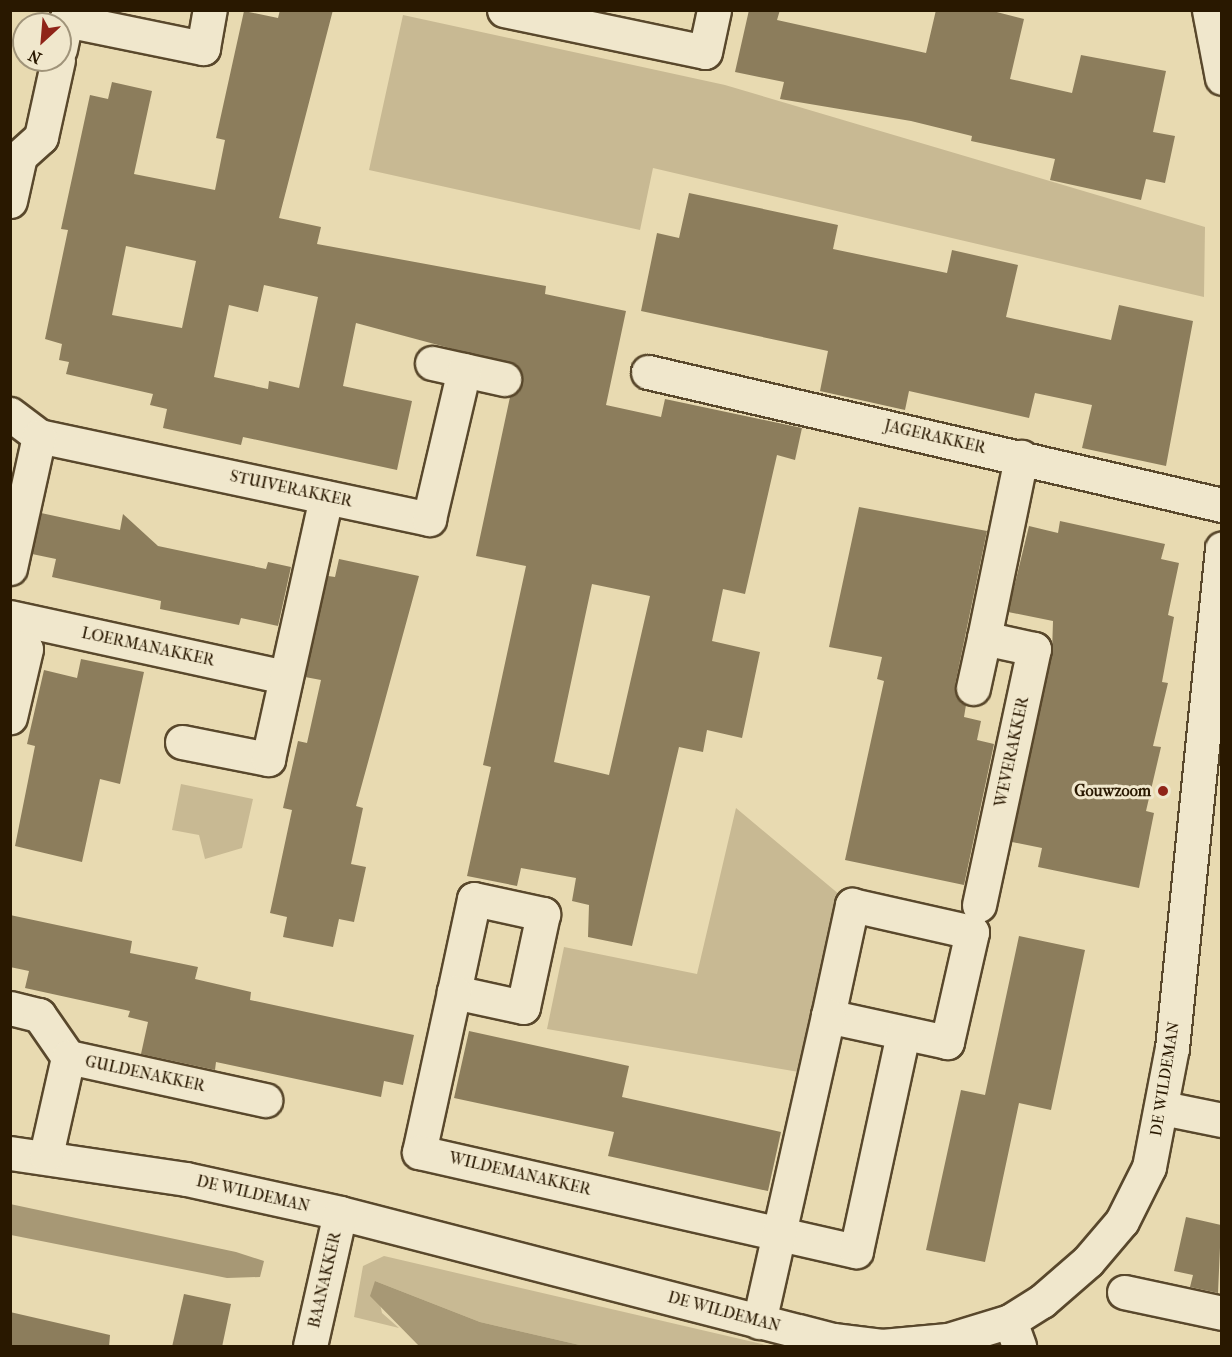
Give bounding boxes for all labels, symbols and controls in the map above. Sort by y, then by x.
north arrow [12,12,72,72]
text: N [25,46,44,68]
street label: JAGERAKKER [882,416,988,458]
street label: STUIVERAKKER [228,467,354,511]
street label: LOERMANAKKER [80,624,216,670]
street label: WEVERAKKER [991,695,1033,809]
place label: Gouwzoom [1074,781,1151,801]
marker: Gouwzoom [1156,784,1170,798]
street label: DE WILDEMAN [1146,1020,1184,1138]
street label: GULDENAKKER [83,1052,207,1096]
street label: WILDEMANAKKER [447,1148,593,1200]
street label: DE WILDEMAN [194,1172,312,1216]
street label: BAANAKKER [305,1230,345,1330]
street label: DE WILDEMAN [666,1288,782,1336]

